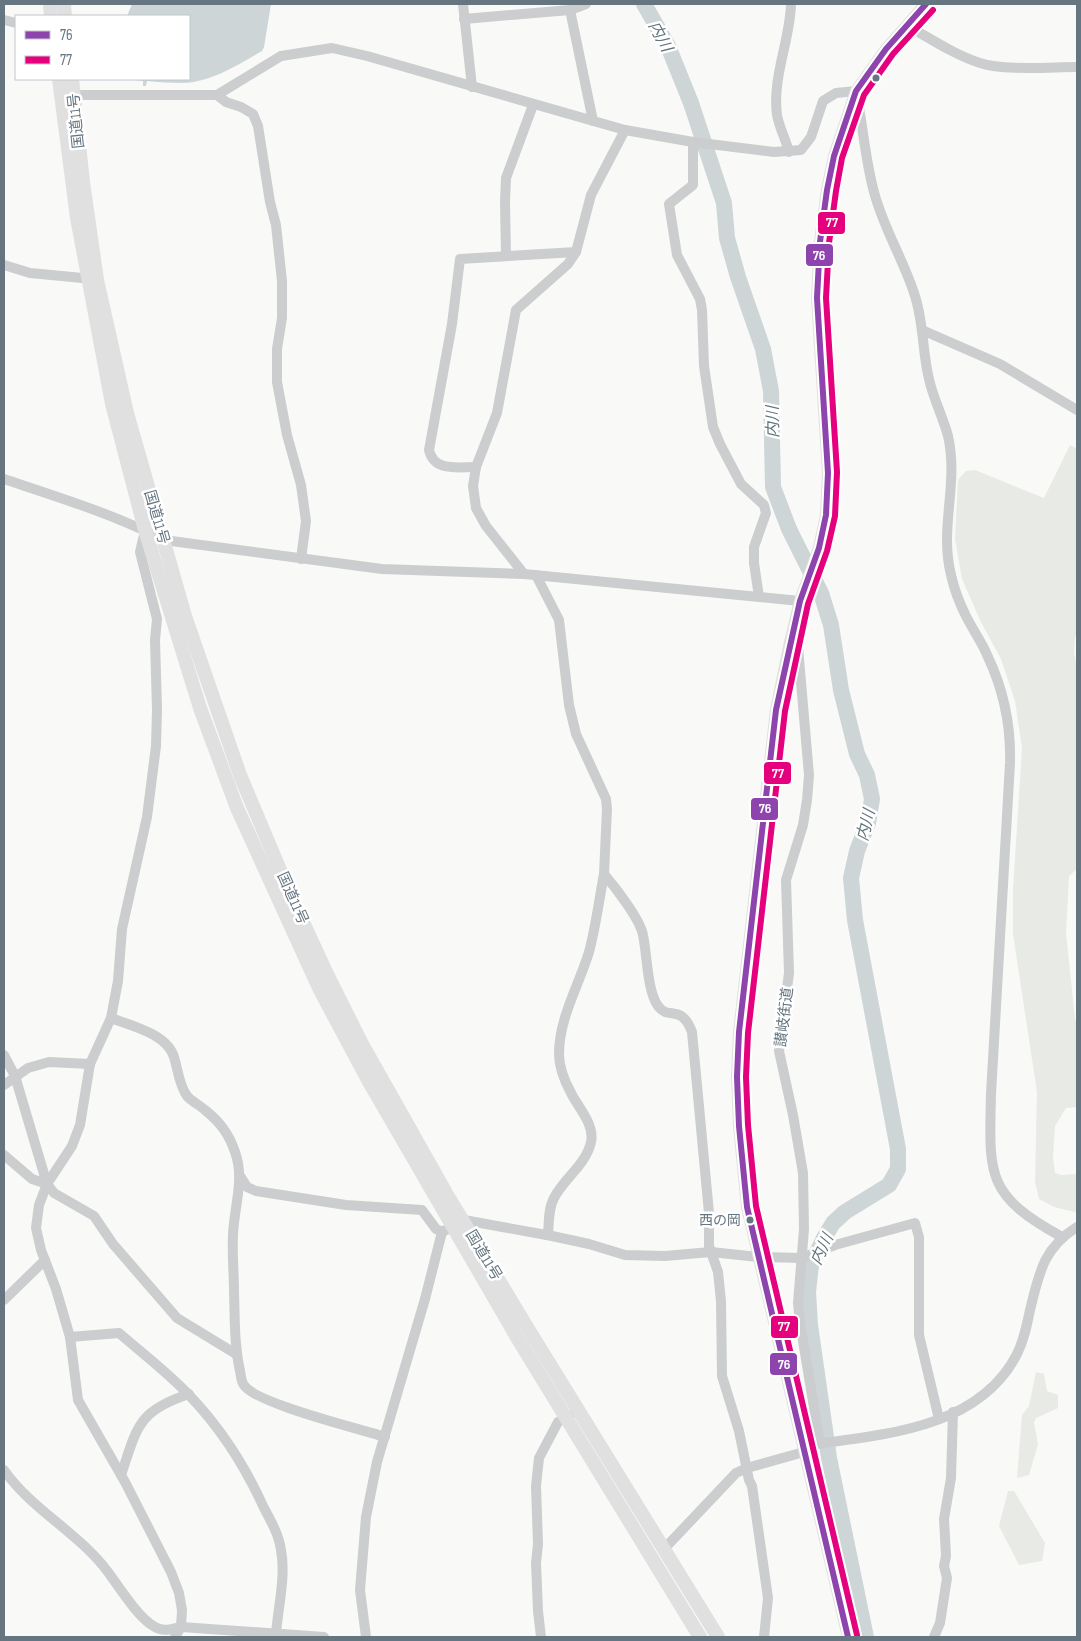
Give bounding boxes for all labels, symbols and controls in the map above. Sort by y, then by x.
legend [15,15,190,80]
water label: 内川 [644,18,677,57]
text: 76 [60,26,73,45]
text: 77 [60,51,72,70]
unlabelled marker [871,73,881,83]
street label: 国道11号 [64,92,89,150]
line badge: 77 [817,211,846,235]
text: 77 [826,214,839,231]
line badge: 76 [805,243,834,267]
text: 76 [813,247,826,264]
water label: 内川 [764,404,783,438]
street label: 国道11号 [140,488,173,546]
line badge: 77 [763,761,792,785]
text: 77 [772,765,785,782]
line badge: 76 [750,797,779,821]
text: 76 [759,800,772,817]
water label: 内川 [853,806,880,843]
street label: 国道11号 [273,869,313,927]
street label: 讃岐街道 [771,986,798,1048]
place label: 西の岡 [699,1212,741,1229]
marker: 西の岡 [745,1215,755,1225]
street label: 国道11号 [461,1227,506,1284]
water label: 内川 [807,1229,839,1268]
line badge: 77 [770,1315,799,1339]
text: 77 [778,1318,791,1335]
line badge: 76 [769,1352,798,1376]
text: 76 [778,1356,791,1373]

